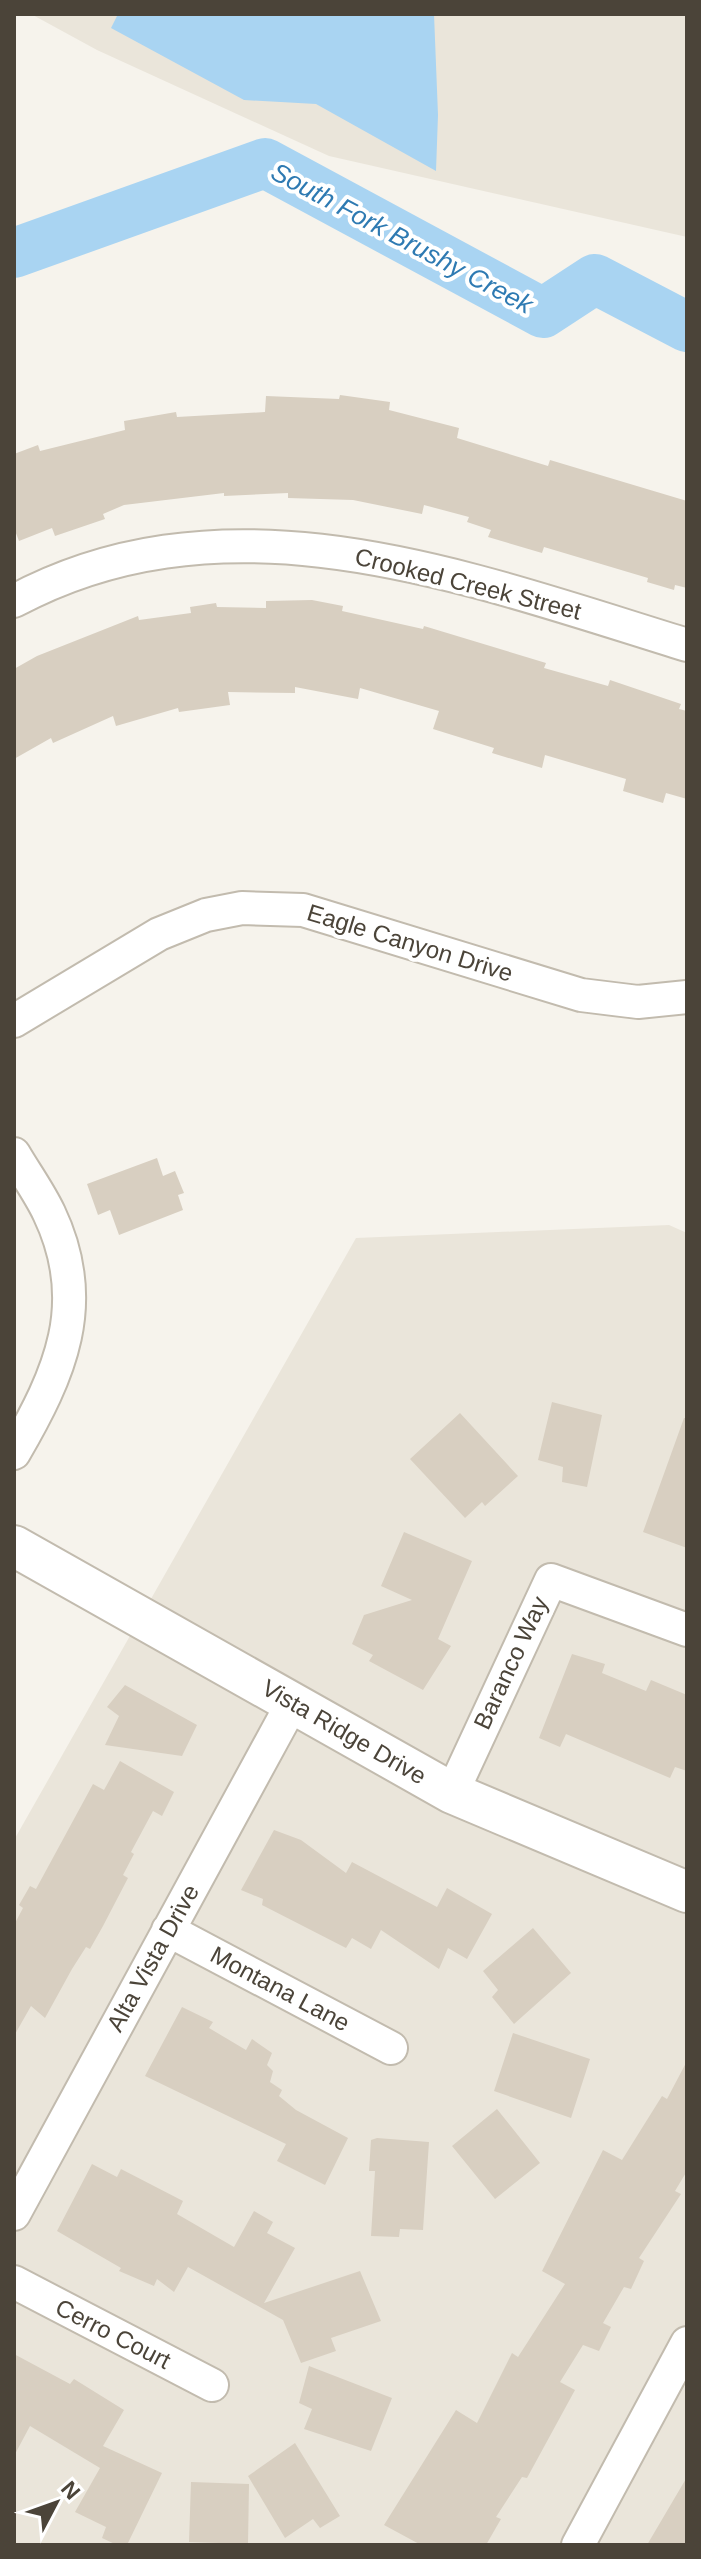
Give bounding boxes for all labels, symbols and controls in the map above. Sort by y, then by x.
water label: South Fork Brushy Creek [266,156,540,321]
street label: Crooked Creek Street [352,542,584,625]
street label: Eagle Canyon Drive [304,898,516,987]
street label: Baranco Way [468,1592,553,1733]
street label: Vista Ridge Drive [257,1674,431,1790]
street label: Alta Vista Drive [101,1880,204,2036]
street label: Montana Lane [206,1941,354,2037]
street label: Cerro Court [51,2293,175,2374]
north arrow [16,2463,96,2543]
text: N [56,2476,85,2504]

